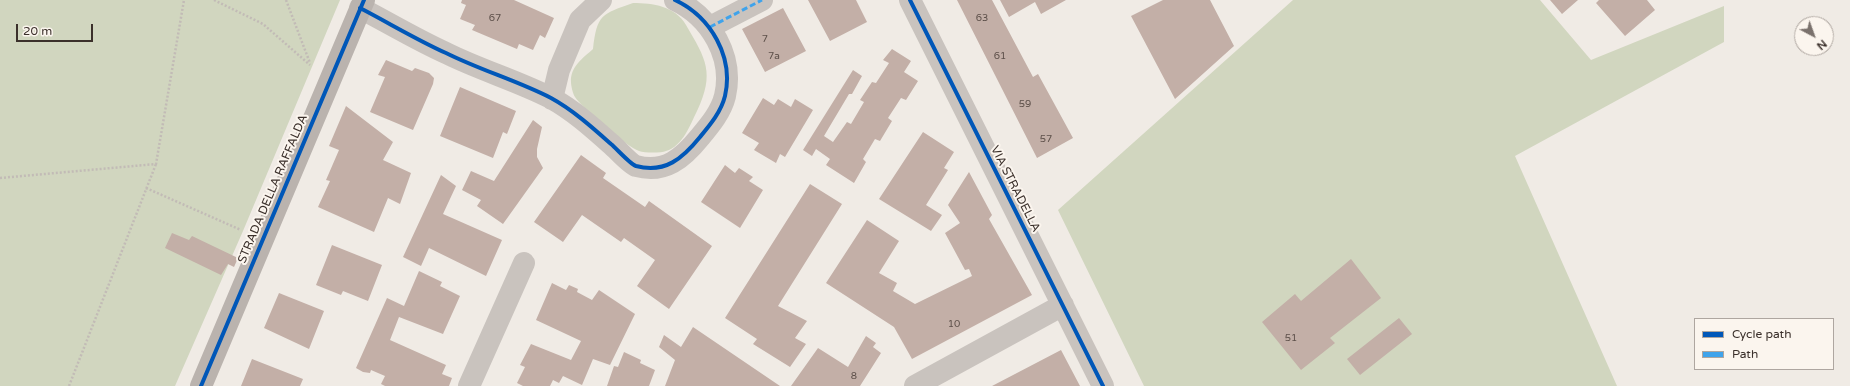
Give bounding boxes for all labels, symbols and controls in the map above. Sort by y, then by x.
house number: 67 [489,12,501,24]
house number: 63 [976,12,988,24]
scale bar [18,16,95,42]
north arrow [1794,16,1834,56]
text: 20 m [23,24,52,38]
house number: 7 [762,33,768,45]
text: N [1814,37,1829,52]
house number: 7a [768,50,780,62]
house number: 61 [994,50,1006,62]
house number: 59 [1019,98,1031,110]
street label: STRADA DELLA RAFFALDA [235,113,311,265]
house number: 57 [1040,133,1052,145]
street label: VIA STRADELLA [987,144,1043,234]
house number: 10 [948,318,960,330]
legend [1694,318,1834,370]
text: Cycle path [1732,327,1791,341]
house number: 51 [1285,332,1297,344]
text: Path [1732,347,1758,361]
house number: 8 [851,370,857,382]

